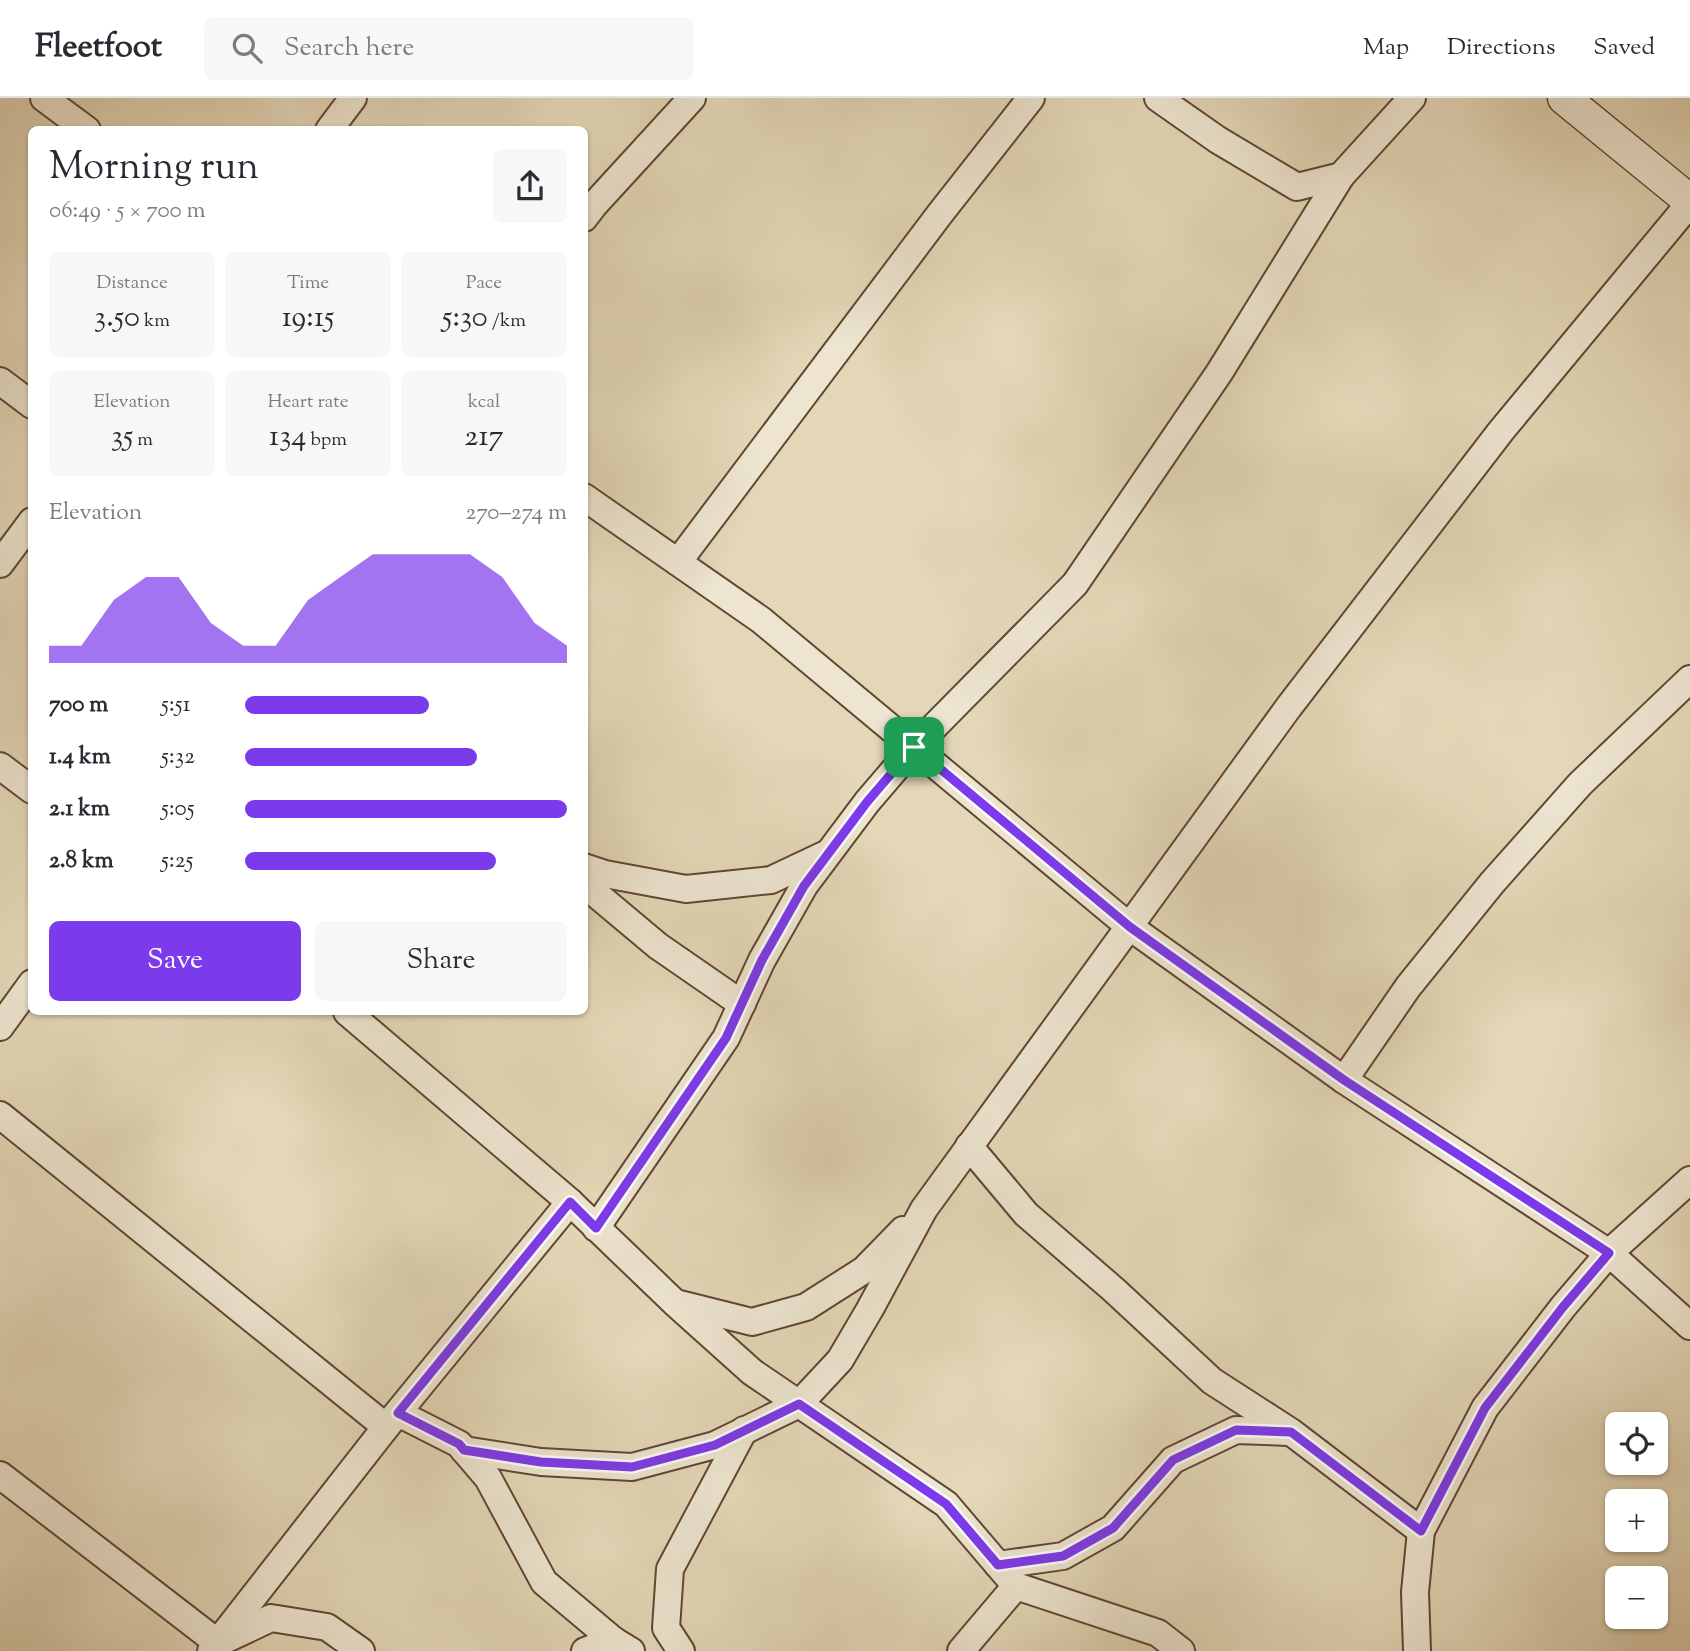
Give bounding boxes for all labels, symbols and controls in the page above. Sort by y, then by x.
search box [204,17,694,80]
text: Fleetfoot [35,24,162,72]
icon: search [228,29,266,67]
text: Search here [284,30,414,67]
text: Map [1363,31,1409,65]
text: Directions [1447,31,1555,65]
text: Saved [1593,31,1655,65]
text: Morning run [49,142,259,196]
button: share [493,149,567,223]
text: 06:49 · 5 × 700 m [49,195,206,228]
text: Distance [96,270,168,297]
text: Time [287,270,329,297]
text: Pace [466,270,502,297]
text: 3.50 [94,297,140,340]
text: 19:15 [282,297,334,340]
text: 5:30 [442,297,488,340]
text: km [140,308,170,335]
text: /km [488,308,526,335]
text: Elevation [93,389,171,416]
text: Heart rate [267,389,349,416]
text: kcal [468,389,500,416]
text: 35 [111,416,133,459]
text: 134 [269,416,306,459]
text: 217 [464,416,504,459]
text: m [133,427,153,454]
text: bpm [306,427,347,454]
text: Elevation [49,497,142,530]
text: 270–274 m [465,497,567,530]
text: 700 m [49,689,108,722]
text: 5:51 [161,689,191,722]
pin [884,717,944,777]
icon: arrive [895,728,933,766]
text: 1.4 km [49,741,111,774]
text: 5:32 [161,741,195,774]
text: 2.1 km [49,793,110,826]
text: 5:05 [161,793,195,826]
text: 2.8 km [49,845,114,878]
text: 5:25 [161,845,193,878]
button: Save [49,921,301,1001]
button: Share [315,921,567,1001]
map controls [1605,1412,1668,1629]
button: locate [1605,1412,1668,1475]
button: + [1605,1489,1668,1552]
button: − [1605,1566,1668,1629]

